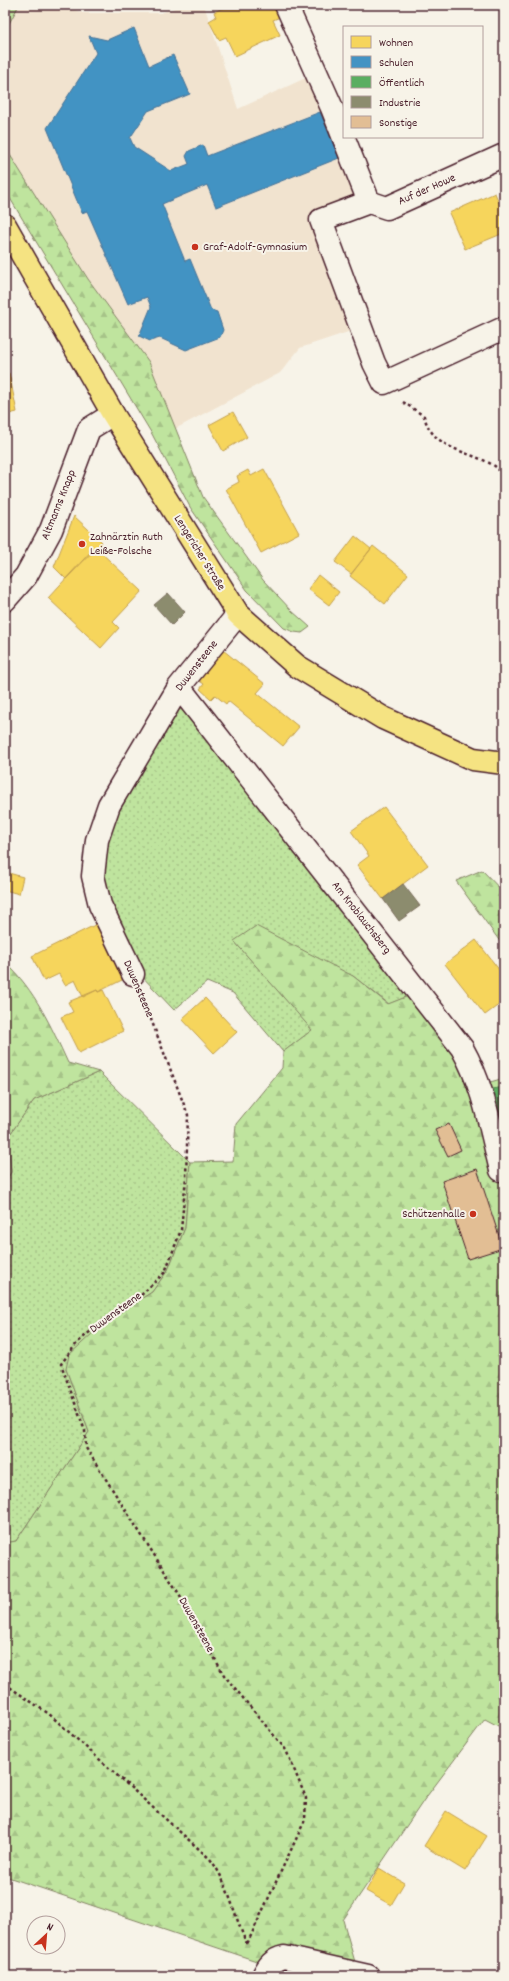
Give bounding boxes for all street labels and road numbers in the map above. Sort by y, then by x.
street label: Auf der Howe [396,170,458,210]
street label: Altmanns Knapp [37,467,81,543]
street label: Lengericher Straße [169,512,229,594]
street label: Duwensteene [172,637,222,695]
street label: Am Knoblauchsberg [327,878,395,958]
street label: Duwensteene [118,958,158,1020]
street label: Duwensteene [86,1288,146,1338]
street label: Duwensteene [174,1594,218,1656]

